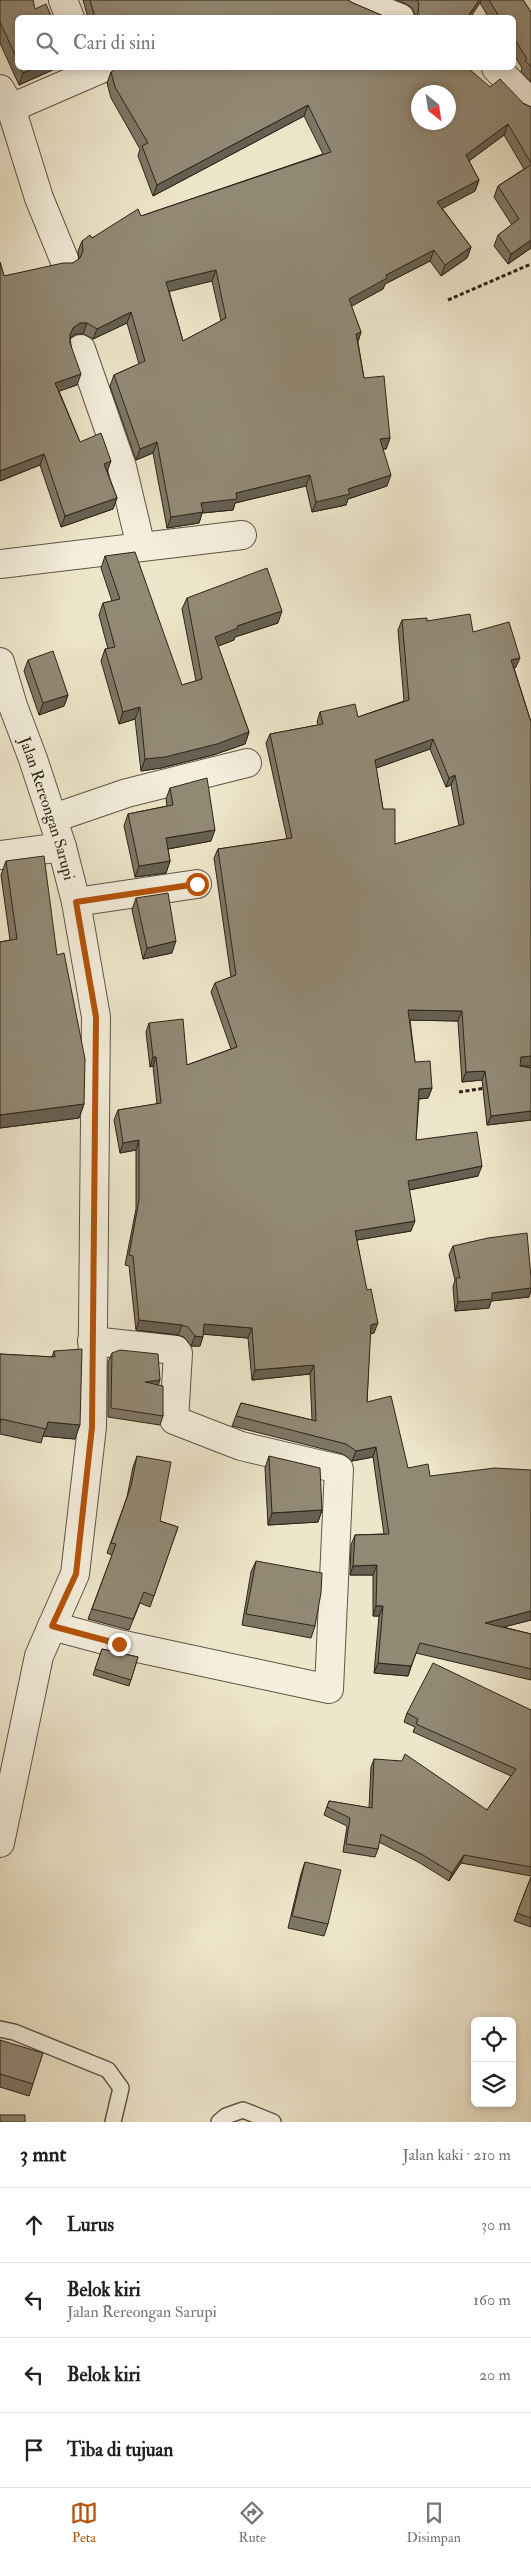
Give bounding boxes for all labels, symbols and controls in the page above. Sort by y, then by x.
search box [15,15,516,70]
icon: search [33,29,61,57]
text: Cari di sini [73,31,156,55]
north arrow [411,85,456,130]
street label: Jalan Rereongan Sarupi [13,733,79,882]
route start [186,873,209,896]
route end [108,1633,131,1656]
map controls [471,2017,516,2107]
button: locate [471,2017,516,2062]
button: layers [471,2062,516,2107]
text: 3 mnt [20,2141,66,2168]
text: Jalan kaki · 210 m [402,2145,511,2165]
icon: ahead [20,2211,48,2239]
text: Lurus [67,2213,114,2237]
text: 30 m [481,2215,511,2235]
text: Belok kiri [67,2278,141,2302]
icon: left [20,2286,48,2314]
text: 160 m [473,2290,511,2310]
text: Jalan Rereongan Sarupi [67,2302,217,2322]
icon: left [20,2361,48,2389]
text: Belok kiri [67,2363,141,2387]
text: 20 m [479,2365,511,2385]
icon: arrive [20,2436,48,2464]
text: Tiba di tujuan [67,2438,173,2462]
tab: Peta [70,2499,98,2546]
tab: Rute [238,2499,266,2546]
tab: Disimpan [406,2499,461,2546]

